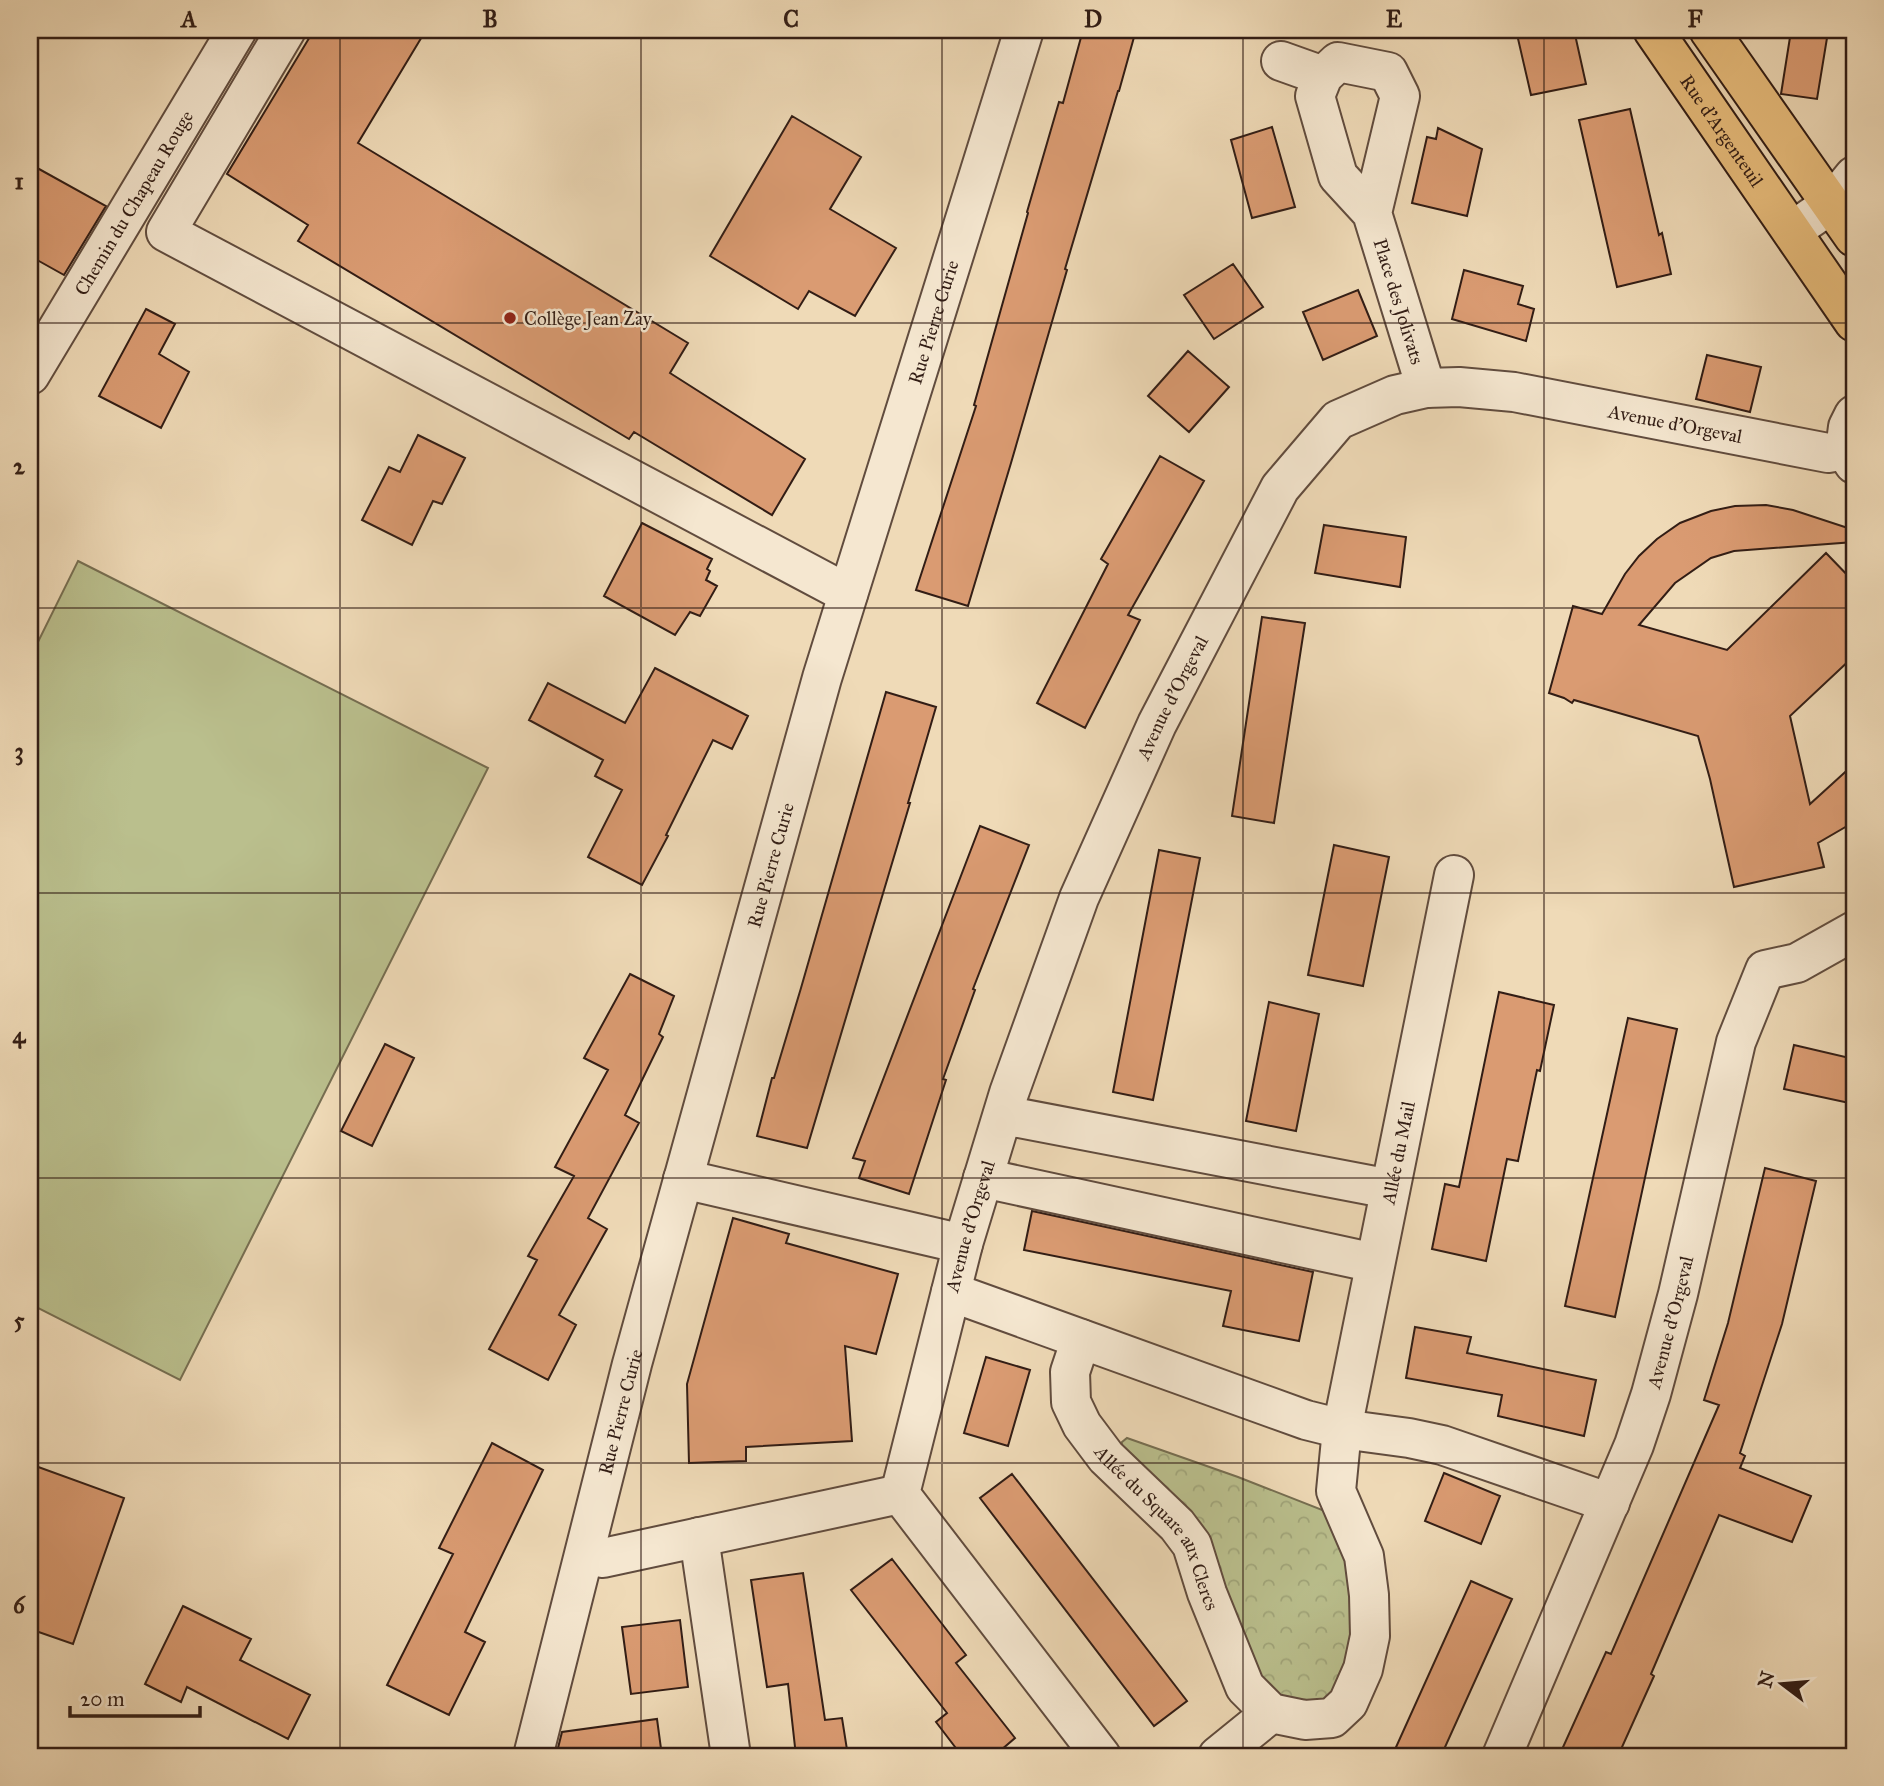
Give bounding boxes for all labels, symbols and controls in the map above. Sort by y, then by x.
text: A [179,5,197,33]
text: B [482,5,498,33]
text: C [783,5,799,33]
text: D [1084,5,1102,33]
text: E [1386,5,1403,33]
text: F [1687,5,1703,33]
street label: Rue d'Argenteuil [1675,70,1769,192]
street label: Chemin du Chapeau Rouge [69,106,198,300]
text: 1 [14,167,24,195]
street label: Place des Jolivats [1369,236,1429,367]
street label: Rue Pierre Curie [903,257,964,387]
place label: Collège Jean Zay [524,307,653,331]
marker: Collège Jean Zay [502,310,518,326]
street label: Avenue d'Orgeval [1605,399,1745,448]
text: 2 [13,452,25,480]
street label: Avenue d'Orgeval [1131,631,1213,764]
text: 3 [14,737,24,766]
street label: Rue Pierre Curie [742,800,799,930]
text: 4 [13,1021,27,1049]
street label: Allée du Mail [1377,1098,1420,1207]
street label: Avenue d'Orgeval [940,1157,1000,1295]
street label: Avenue d'Orgeval [1642,1253,1699,1392]
text: 5 [14,1306,25,1334]
street label: Rue Pierre Curie [594,1346,648,1477]
street label: Allée du Square aux Clercs [1089,1440,1224,1614]
text: 6 [13,1591,26,1619]
north arrow [1748,1650,1818,1720]
text: N [1753,1669,1779,1690]
scale bar [70,1674,200,1718]
text: 20 m [80,1686,125,1712]

